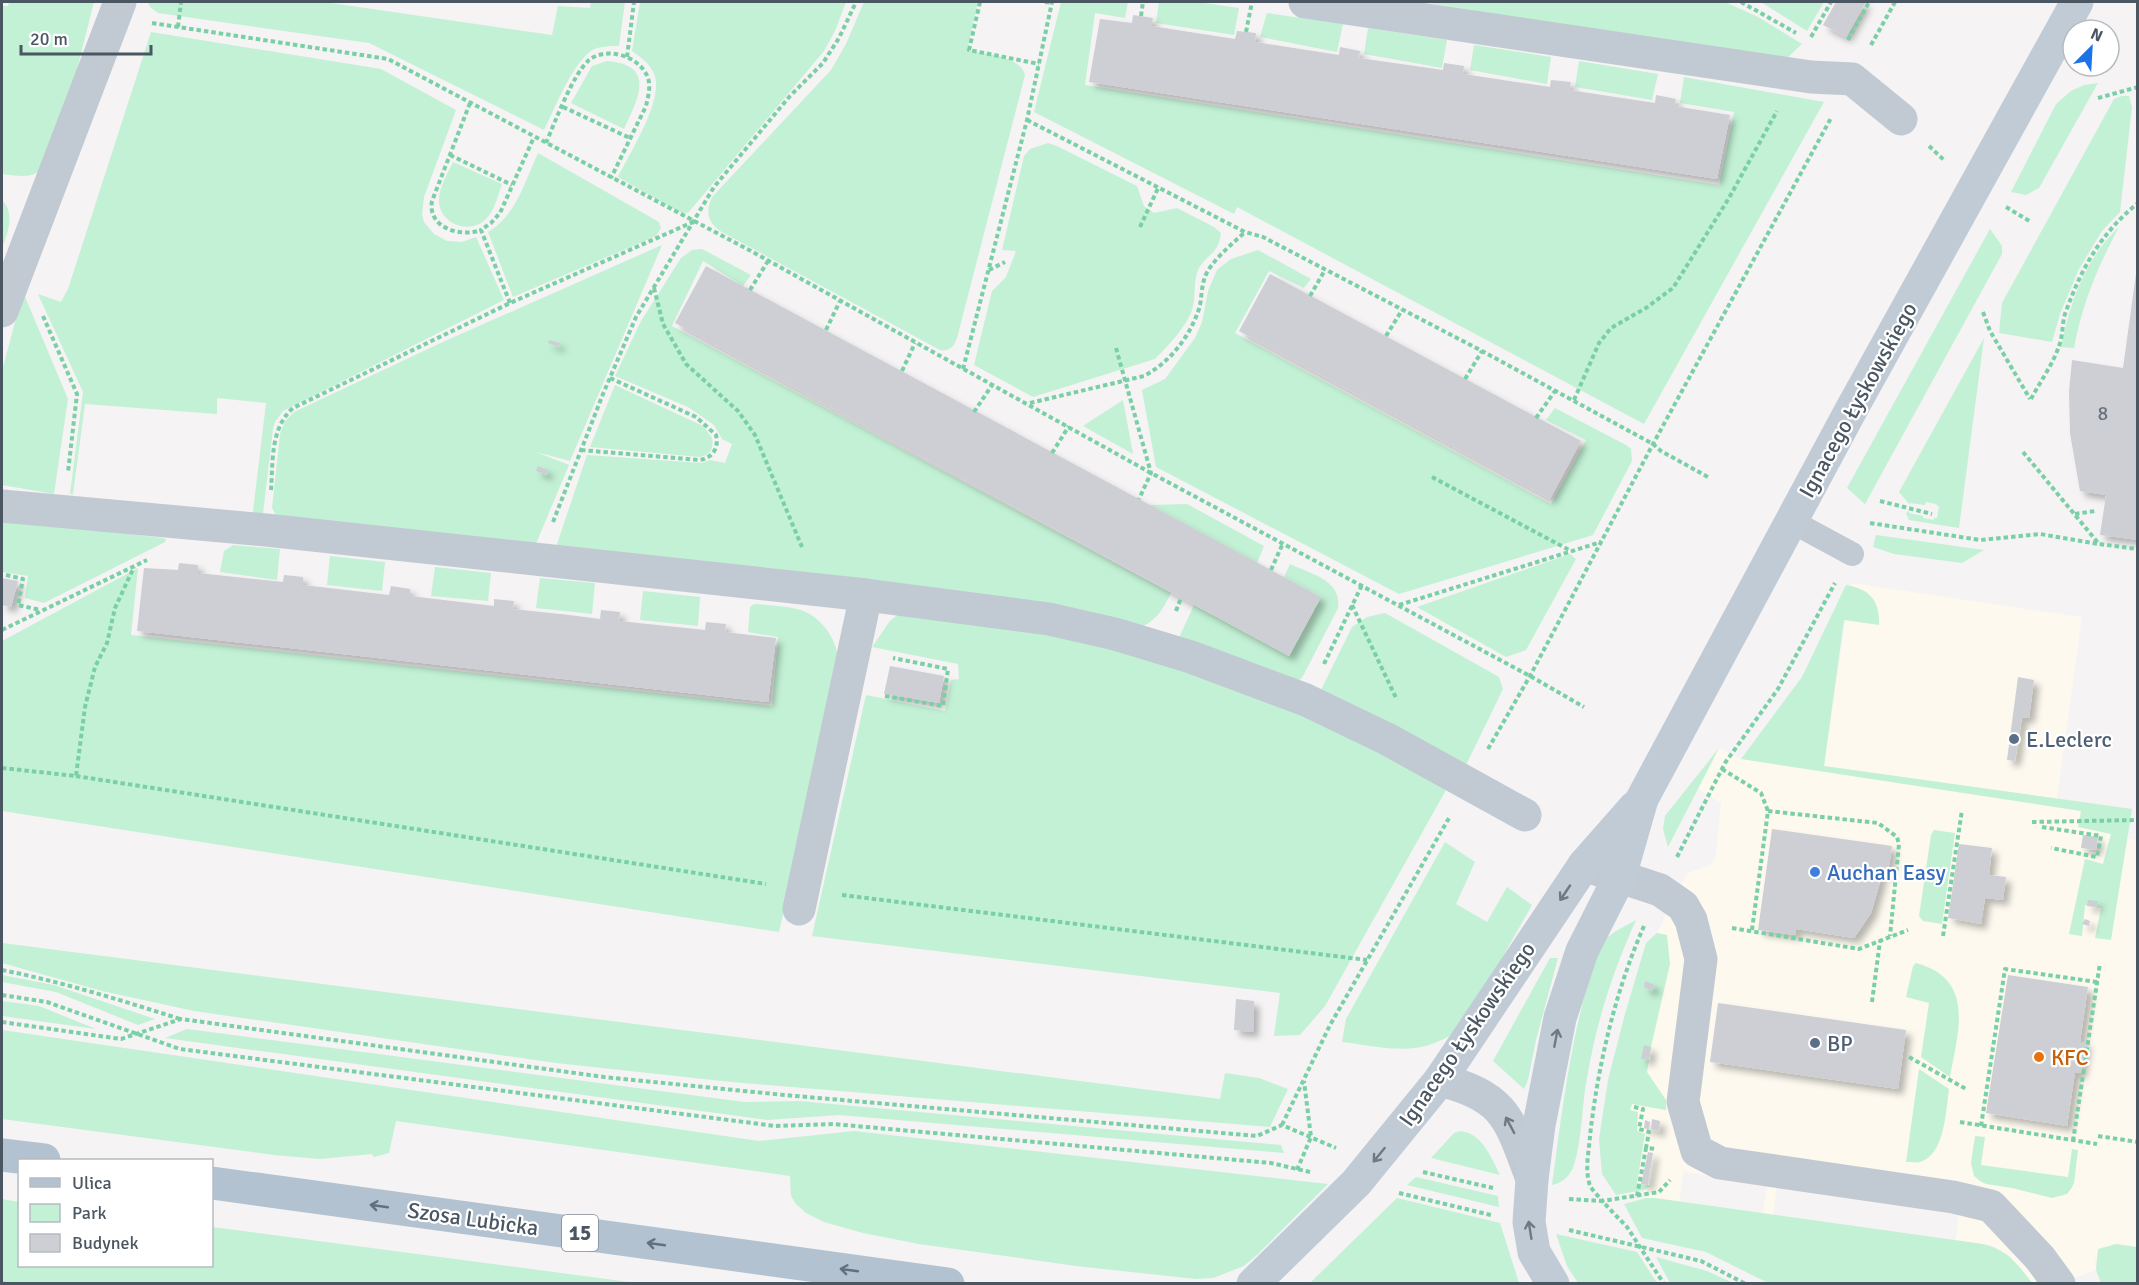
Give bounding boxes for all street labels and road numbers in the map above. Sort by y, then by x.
street label: Ignacego Łyskowskiego [1793,298,1923,502]
street label: Ignacego Łyskowskiego [1393,937,1541,1131]
street label: Szosa Lubicka [406,1196,540,1242]
road number: 15 [562,1215,598,1251]

